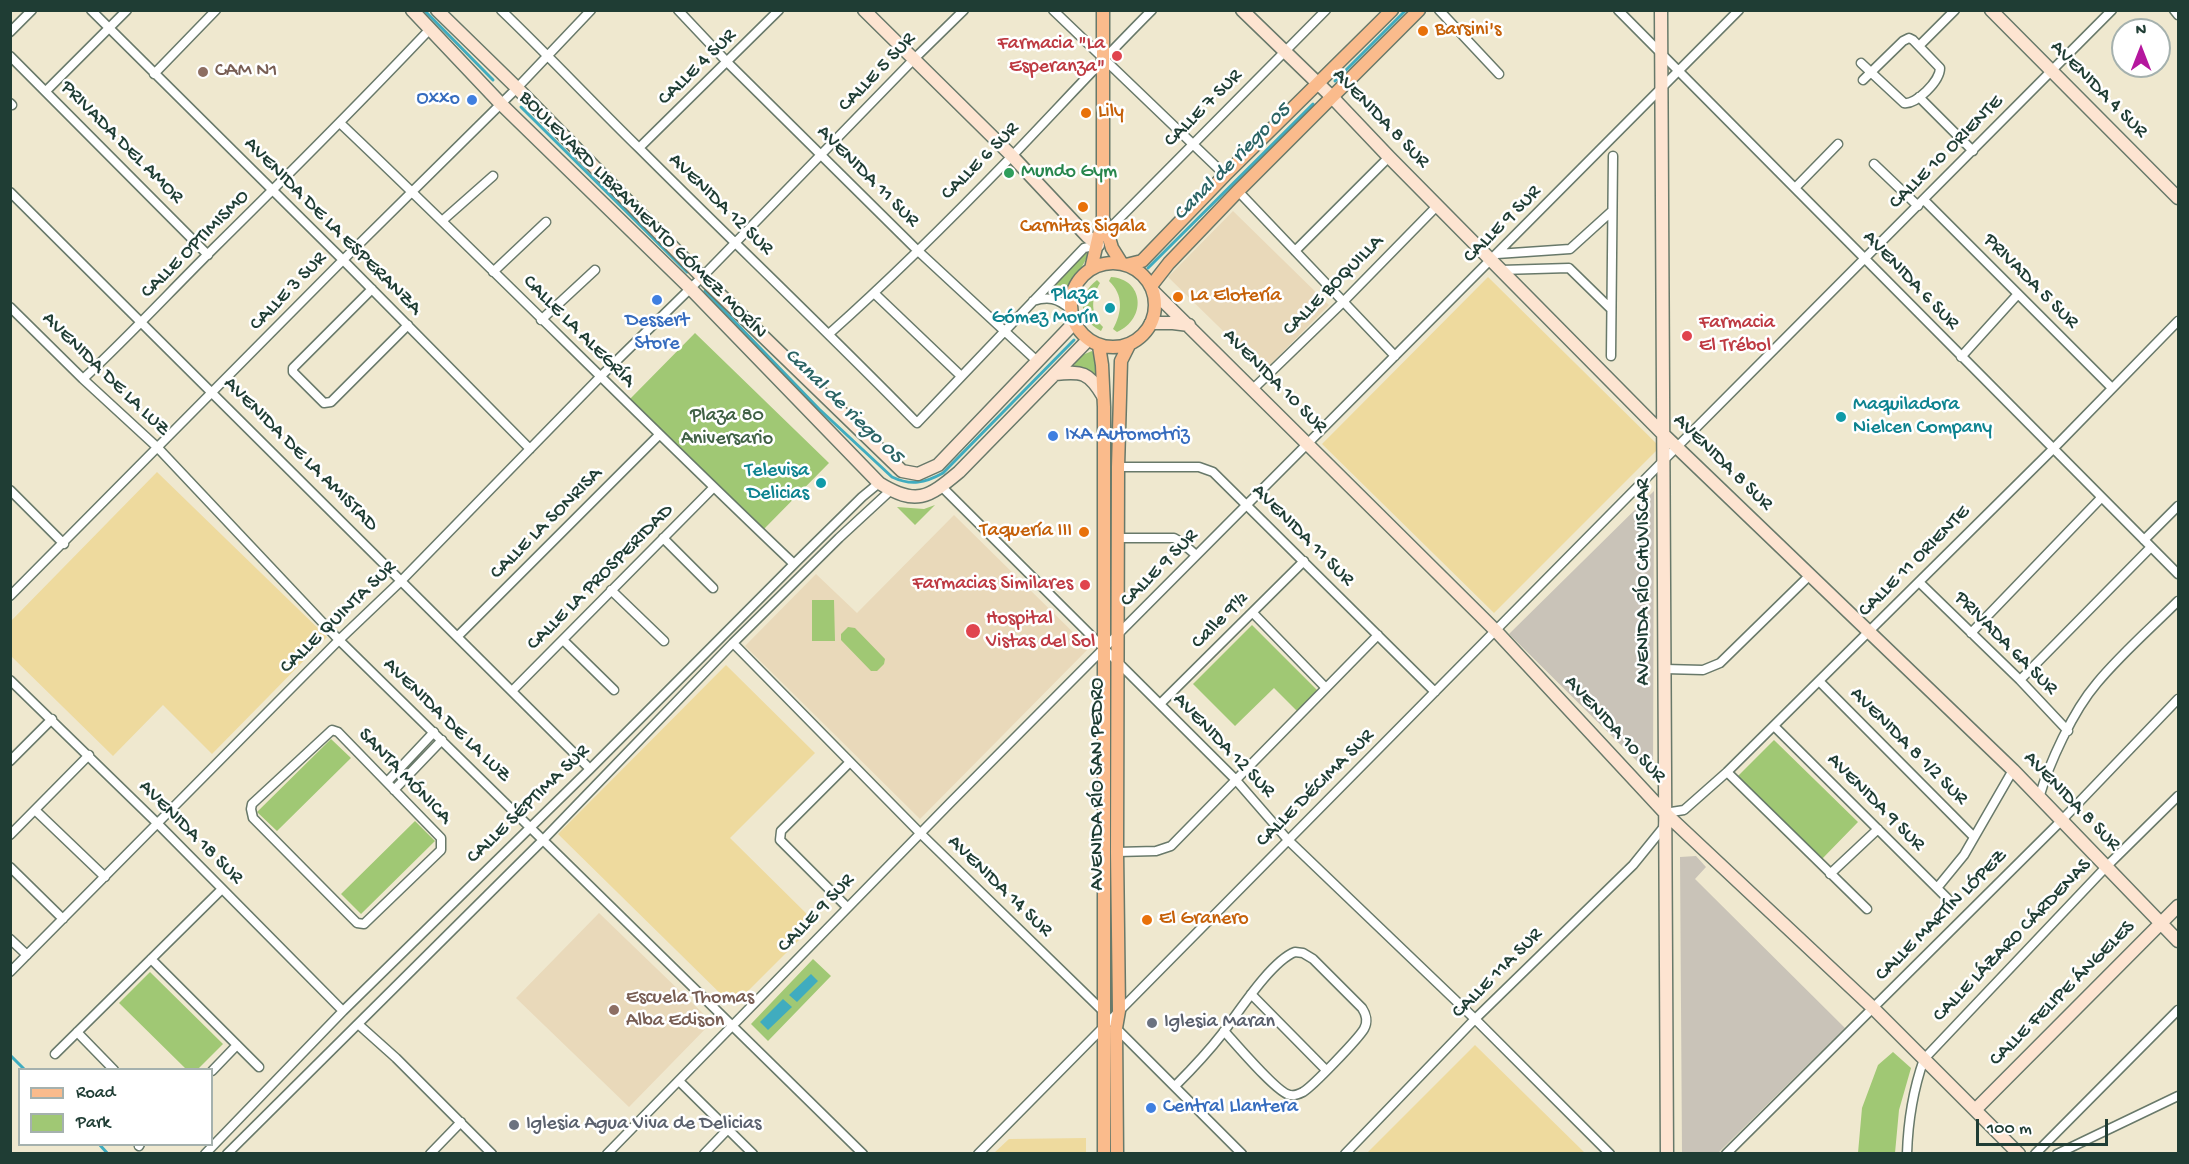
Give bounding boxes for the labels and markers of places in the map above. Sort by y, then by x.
place label: Barsini's [1435,19,1501,43]
marker: Barsini's [1416,24,1430,38]
place label: Farmacia "La Esperanza" [998,33,1105,80]
marker: Farmacia "La Esperanza" [1110,49,1124,63]
place label: CAM N1 [215,60,277,84]
marker: CAM N1 [196,65,210,79]
place label: Oxxo [417,88,460,112]
marker: Oxxo [465,93,479,107]
place label: Lily [1098,101,1124,125]
marker: Lily [1079,106,1093,120]
place label: Mundo Gym [1021,161,1117,185]
marker: Mundo Gym [1002,166,1016,180]
marker: Carnitas Sigala [1076,200,1090,214]
place label: Carnitas Sigala [1020,216,1146,240]
place label: Plaza Gómez Morín [992,284,1098,331]
place label: La Elotería [1190,285,1281,309]
marker: La Elotería [1171,290,1185,304]
marker: Dessert Store [650,293,664,307]
marker: Plaza Gómez Morín [1103,301,1117,315]
place label: Dessert Store [625,310,689,357]
place label: Farmacia El Trébol [1699,312,1775,359]
marker: Farmacia El Trébol [1680,329,1694,343]
place label: Maquiladora Nielcen Company [1853,394,1992,441]
marker: Maquiladora Nielcen Company [1834,410,1848,424]
place label: IXA Automotriz [1065,424,1190,448]
marker: IXA Automotriz [1046,429,1060,443]
place label: Televisa Delicias [745,460,809,507]
marker: Televisa Delicias [814,476,828,490]
place label: Taquería III [980,520,1072,544]
marker: Taquería III [1077,525,1091,539]
place label: Farmacias Similares [913,573,1073,597]
marker: Farmacias Similares [1078,578,1092,592]
place label: Hospital Vistas del Sol [986,608,1095,655]
marker: Hospital Vistas del Sol [964,622,982,640]
place label: El Granero [1159,908,1249,932]
marker: El Granero [1140,913,1154,927]
place label: Escuela Thomas Alba Edison [626,987,754,1034]
marker: Escuela Thomas Alba Edison [607,1003,621,1017]
place label: Iglesia Maran [1164,1011,1275,1035]
marker: Iglesia Maran [1145,1016,1159,1030]
place label: Central Llantera [1163,1096,1298,1120]
marker: Central Llantera [1144,1101,1158,1115]
place label: Iglesia Agua Viva de Delicias [526,1113,761,1137]
marker: Iglesia Agua Viva de Delicias [507,1118,521,1132]

